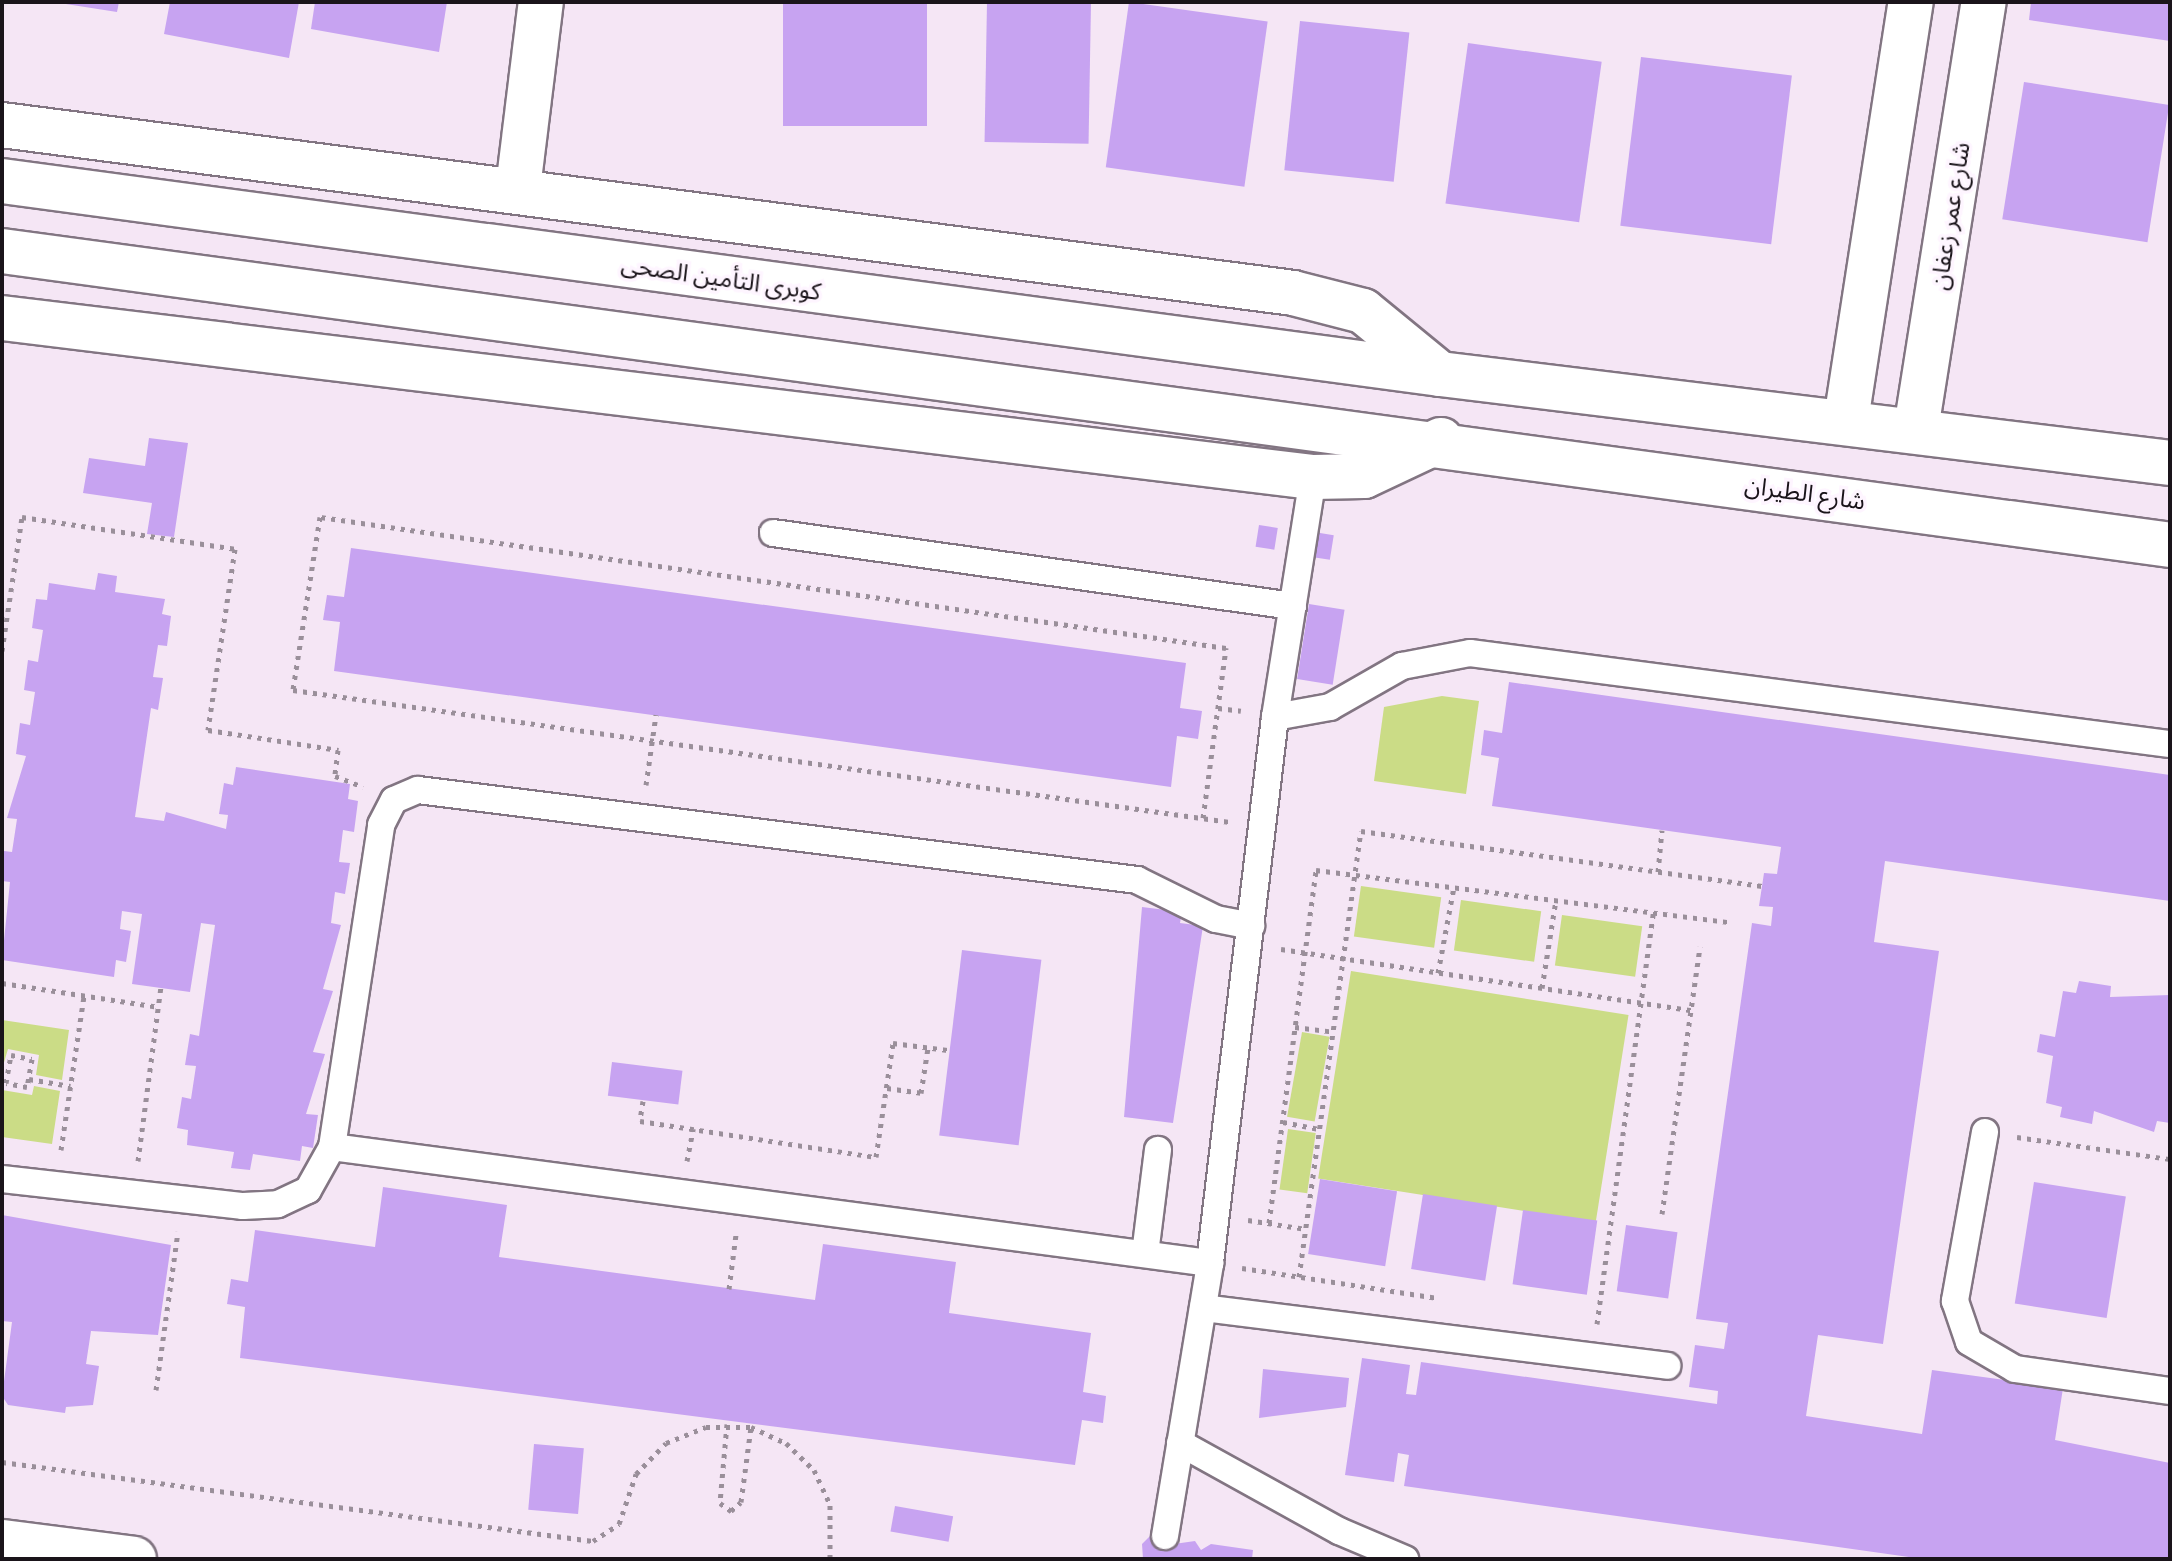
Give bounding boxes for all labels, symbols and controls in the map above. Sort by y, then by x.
street label: شارع عمر زعفان [1924,140,1976,292]
street label: كوبرى التأمين الصحى [619,250,823,306]
street label: شارع الطيران [1743,470,1867,516]

